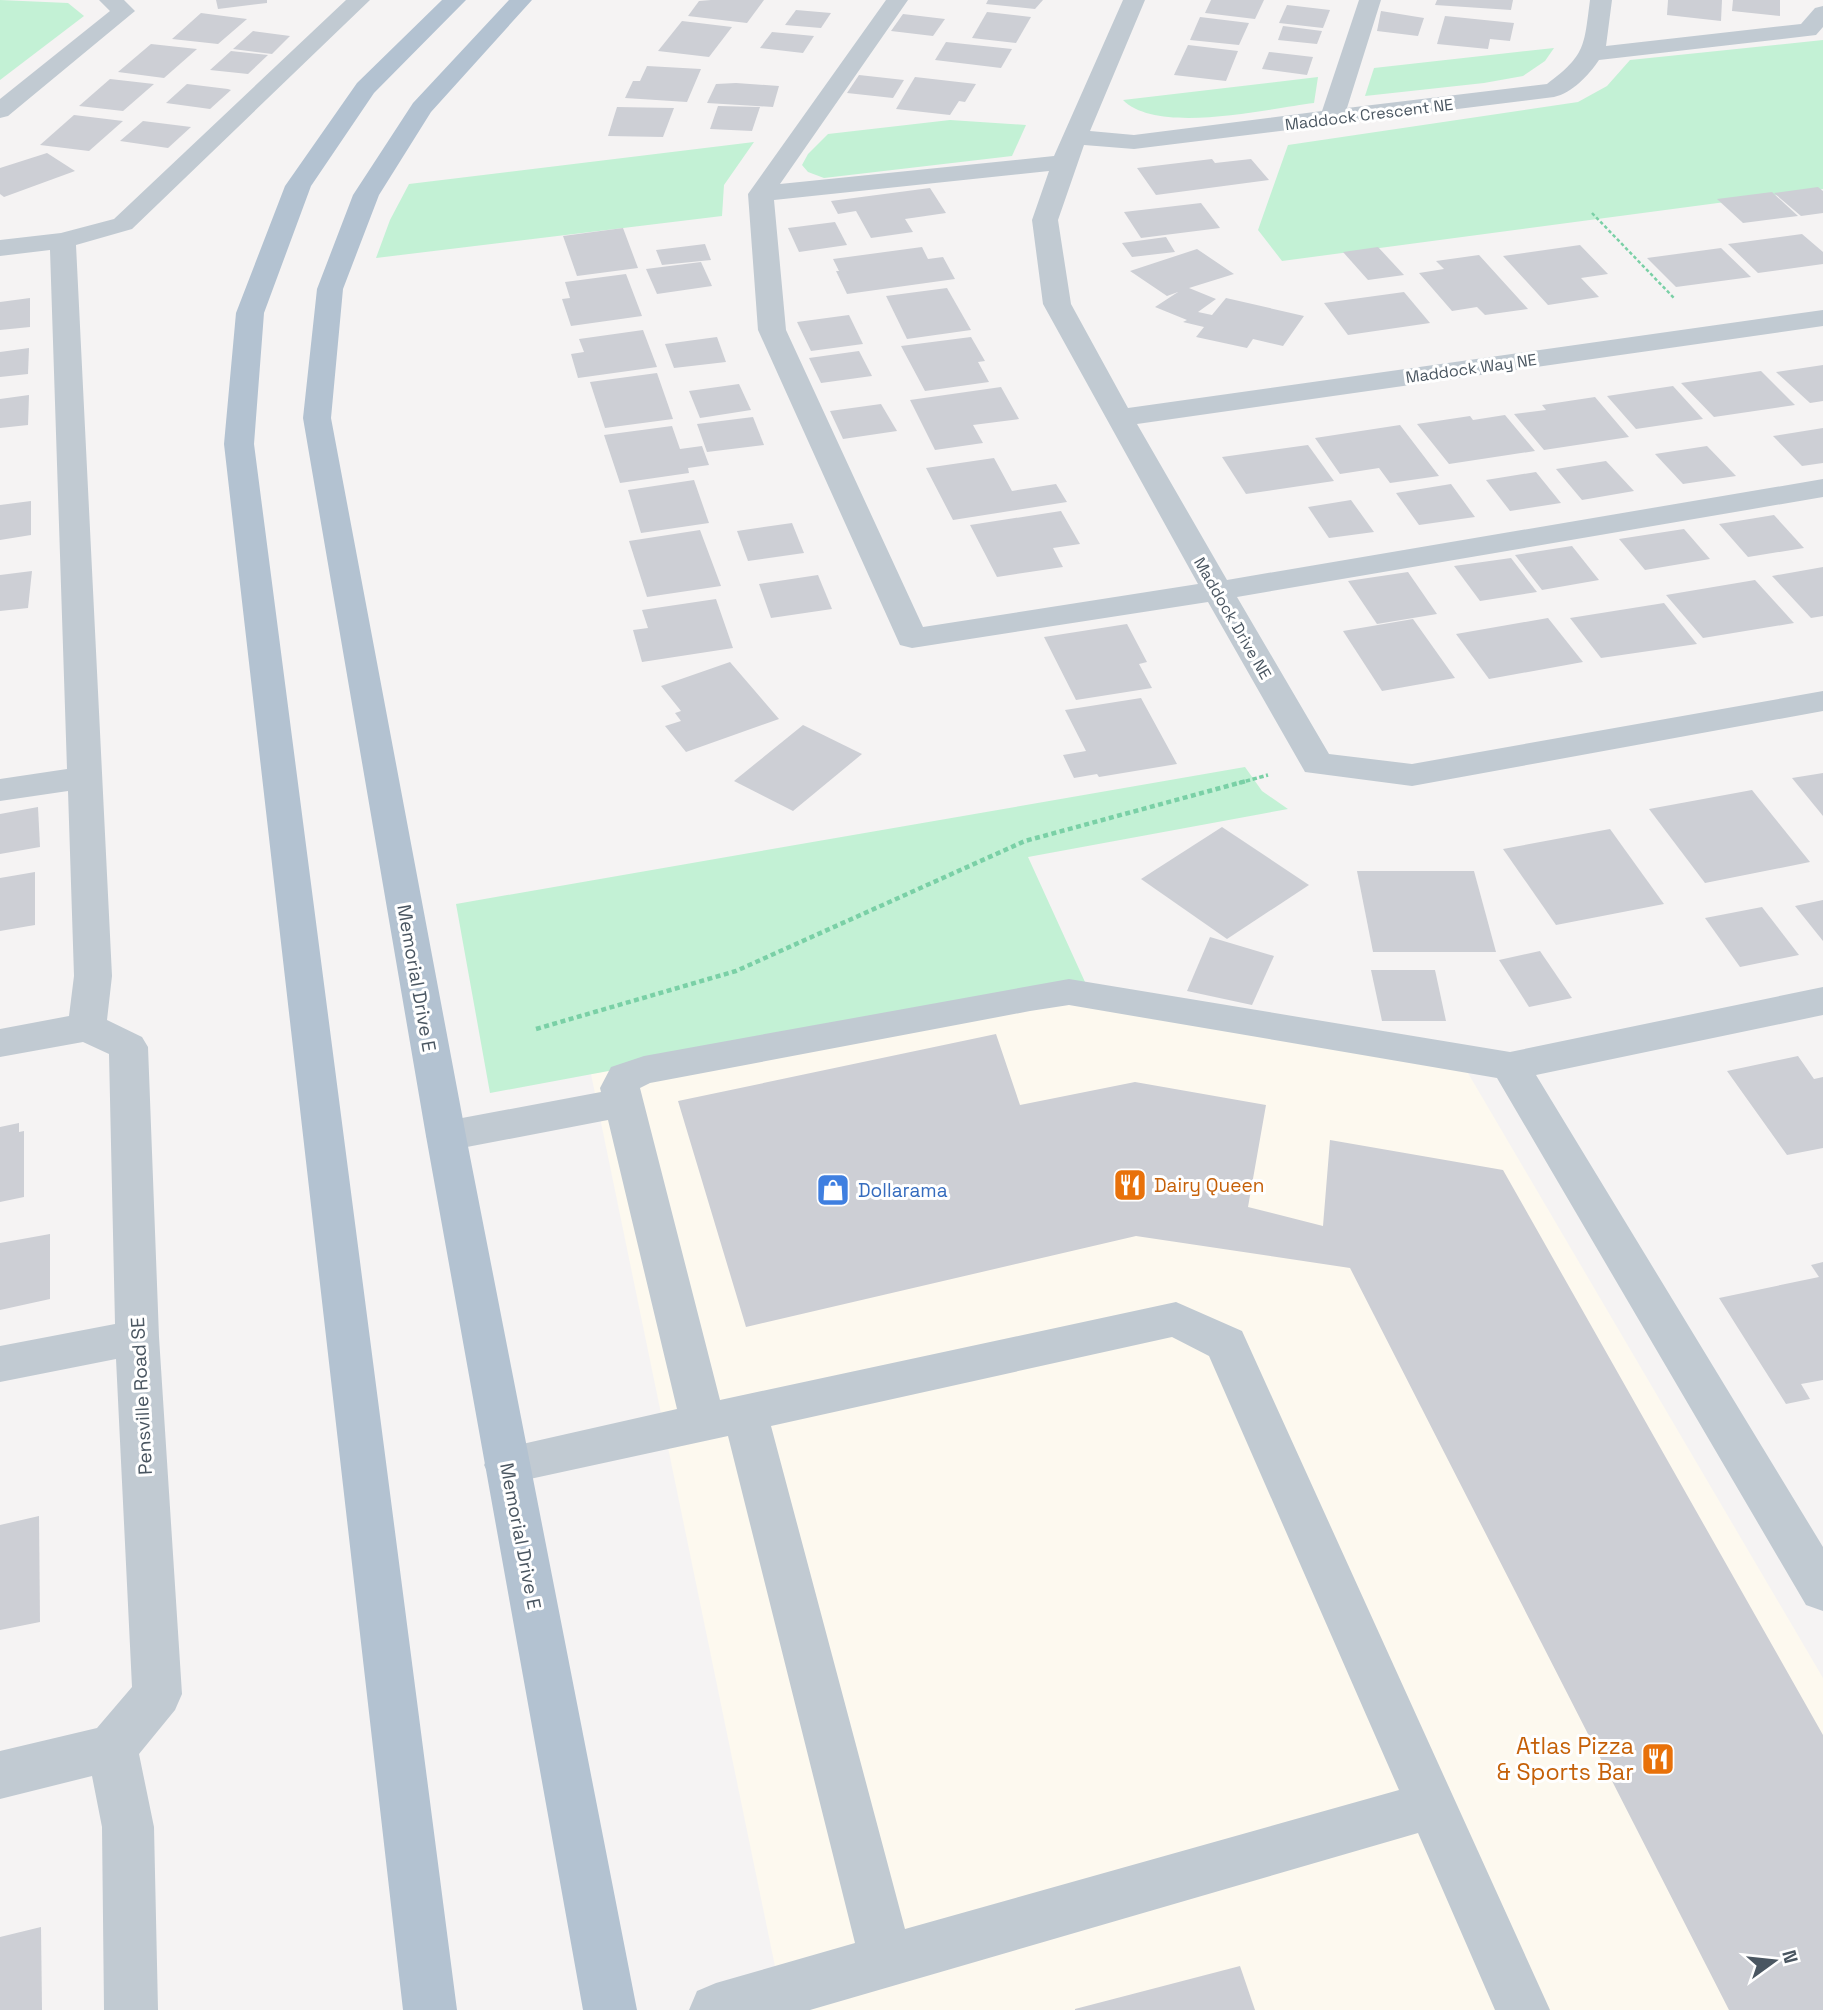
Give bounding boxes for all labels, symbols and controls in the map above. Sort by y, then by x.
street label: Maddock Crescent NE [1284,94,1454,135]
street label: Maddock Way NE [1404,349,1538,388]
street label: Maddock Drive NE [1189,553,1276,683]
street label: Memorial Drive E [391,902,442,1054]
restaurant icon: Dairy Queen [1111,1166,1149,1204]
shop icon: Dollarama [814,1171,852,1209]
place label: Dairy Queen [1154,1173,1264,1198]
place label: Dollarama [858,1178,948,1203]
street label: Pensville Road SE [125,1316,158,1475]
street label: Memorial Drive E [494,1461,547,1612]
place label: Atlas Pizza & Sports Bar [1497,1731,1634,1787]
restaurant icon: Atlas Pizza & Sports Bar [1639,1740,1677,1778]
north arrow [1739,1926,1809,1996]
text: N [1776,1947,1804,1966]

